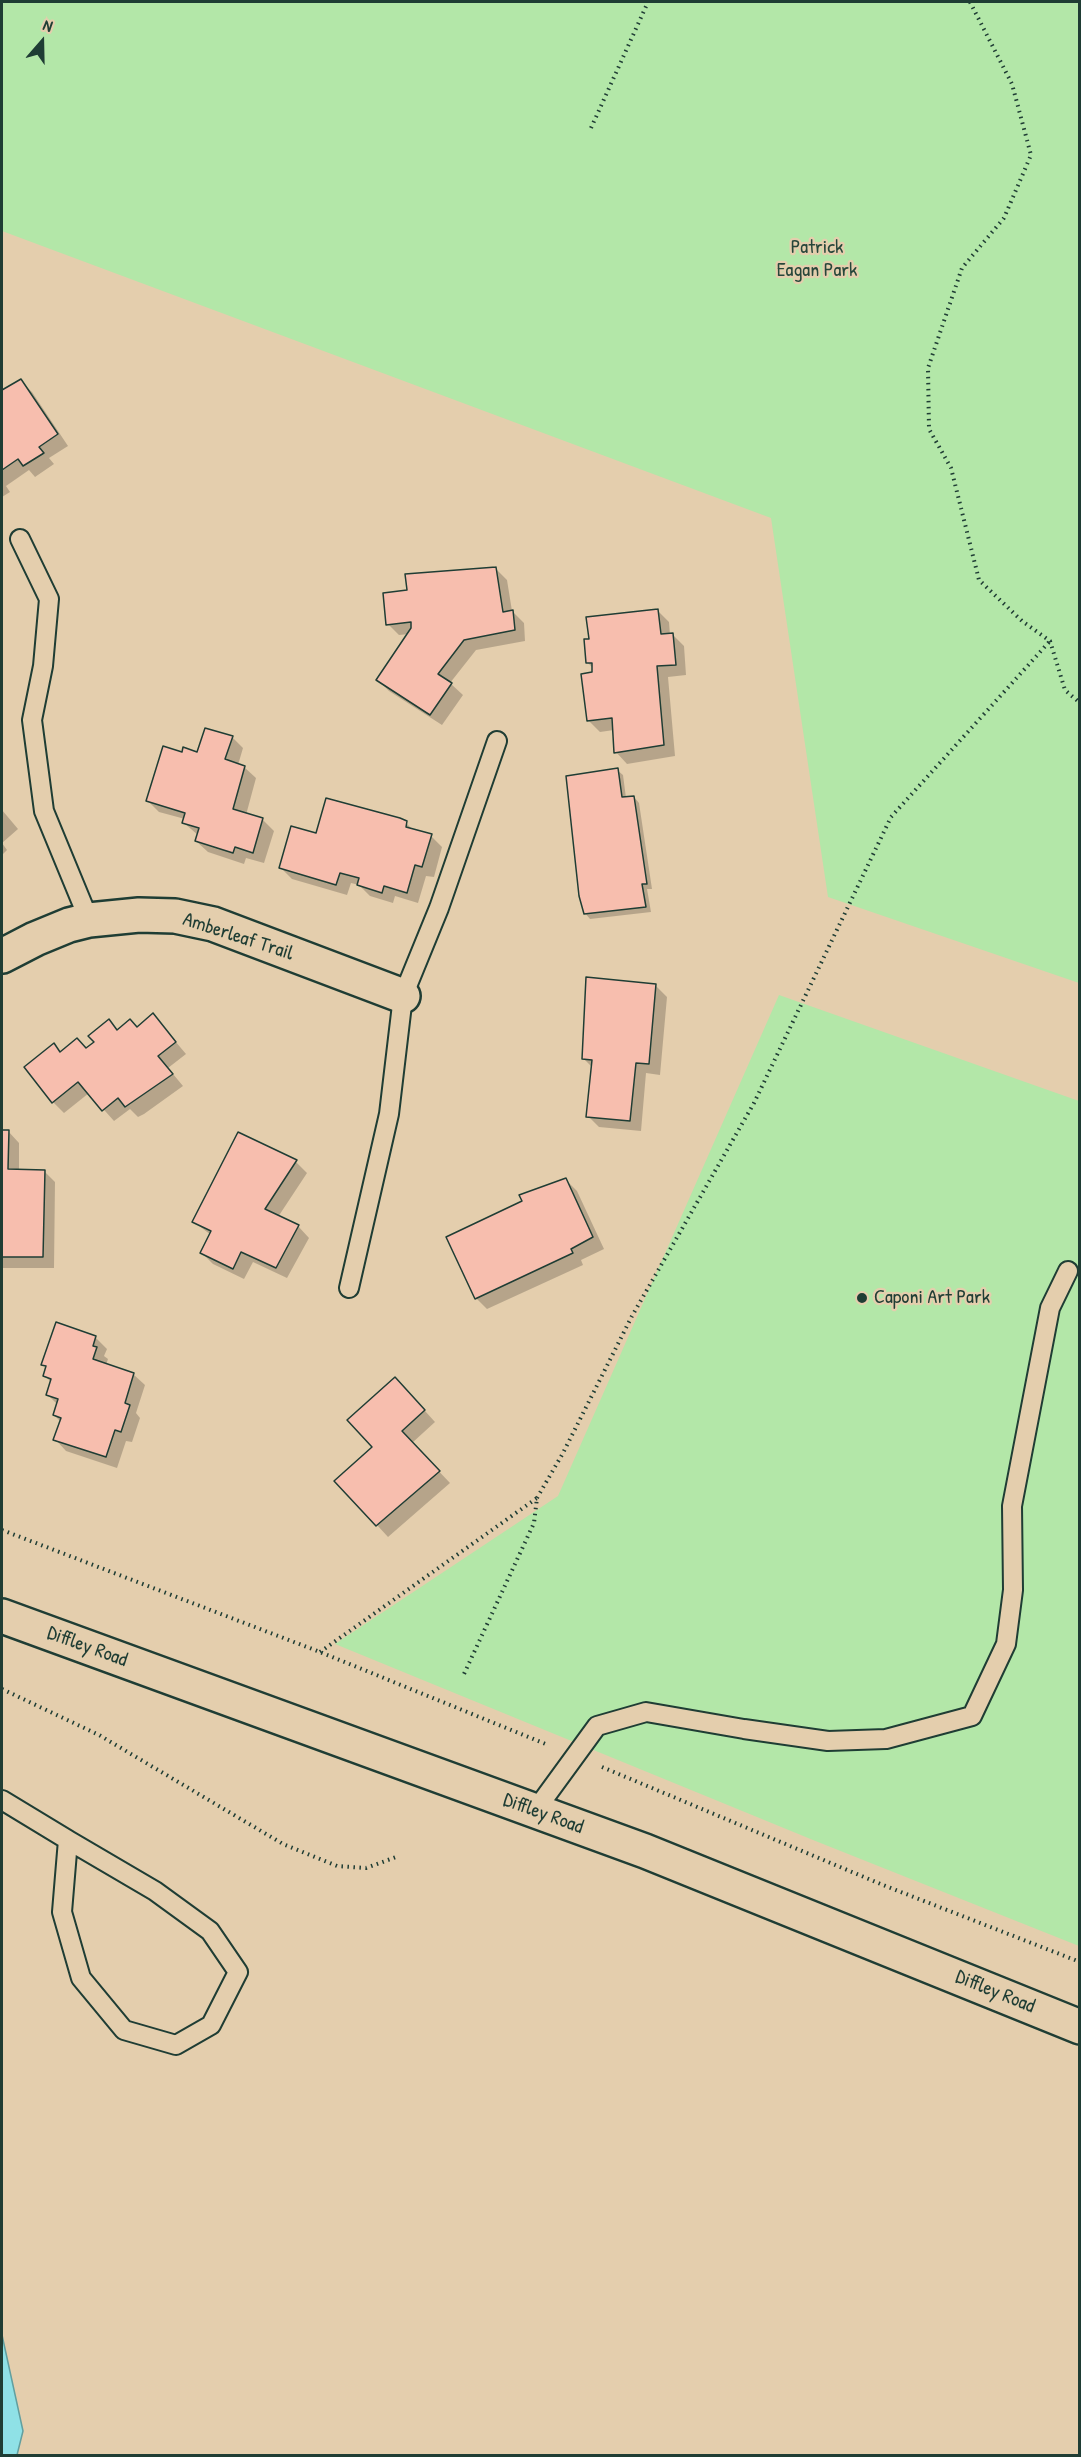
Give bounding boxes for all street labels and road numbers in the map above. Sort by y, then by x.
street label: Amberleaf Trail [180,908,296,966]
street label: Diffley Road [44,1621,130,1673]
street label: Diffley Road [500,1788,586,1840]
street label: Diffley Road [952,1965,1038,2019]

